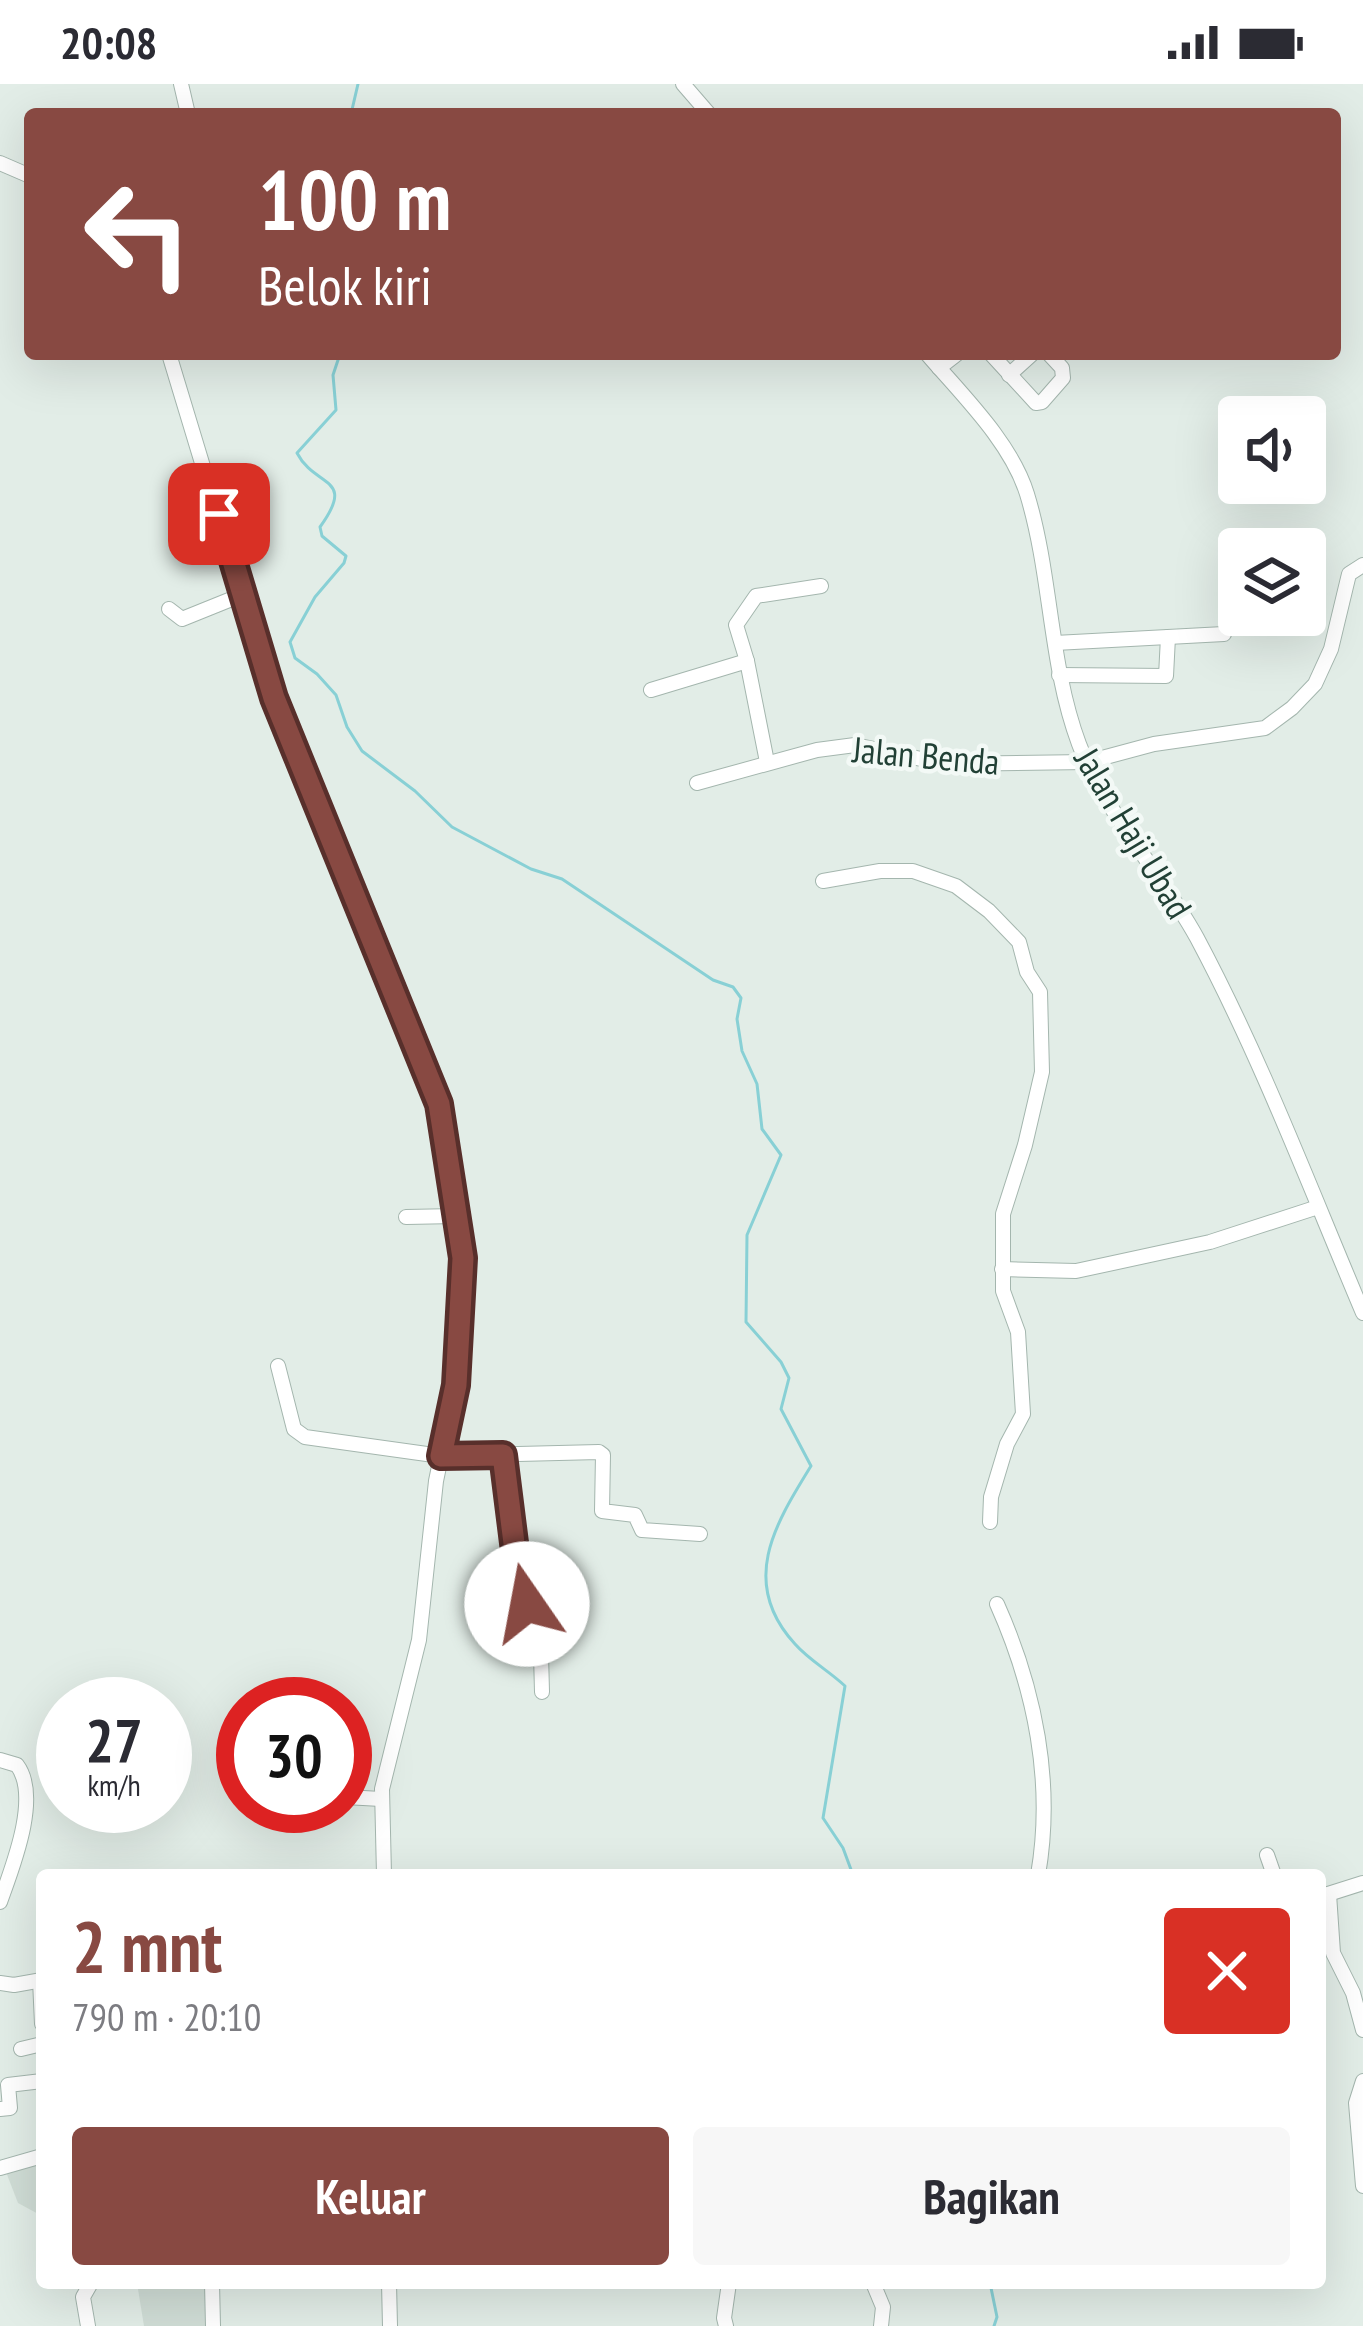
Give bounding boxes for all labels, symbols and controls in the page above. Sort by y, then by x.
text: 20:08 [60,13,157,71]
text: 100 m [258,144,451,253]
icon: left [60,156,216,312]
text: Belok kiri [258,250,432,320]
map controls [1218,396,1326,636]
button: sound [1218,396,1326,504]
pin [168,463,270,565]
icon: arrive [186,481,252,547]
button: layers [1218,528,1326,636]
street label: Jalan Benda [850,725,1001,785]
street label: Jalan Haji Ubad [1064,738,1203,927]
position arrow [464,1541,590,1667]
speed limit sign: 30 [216,1677,372,1833]
text: 27 [85,1701,143,1779]
text: km/h [87,1765,141,1804]
text: 2 mnt [72,1899,222,1992]
button: close [1164,1908,1290,2034]
text: 790 m · 20:10 [72,1991,261,2042]
button: Keluar [72,2127,669,2265]
button: Bagikan [693,2127,1290,2265]

